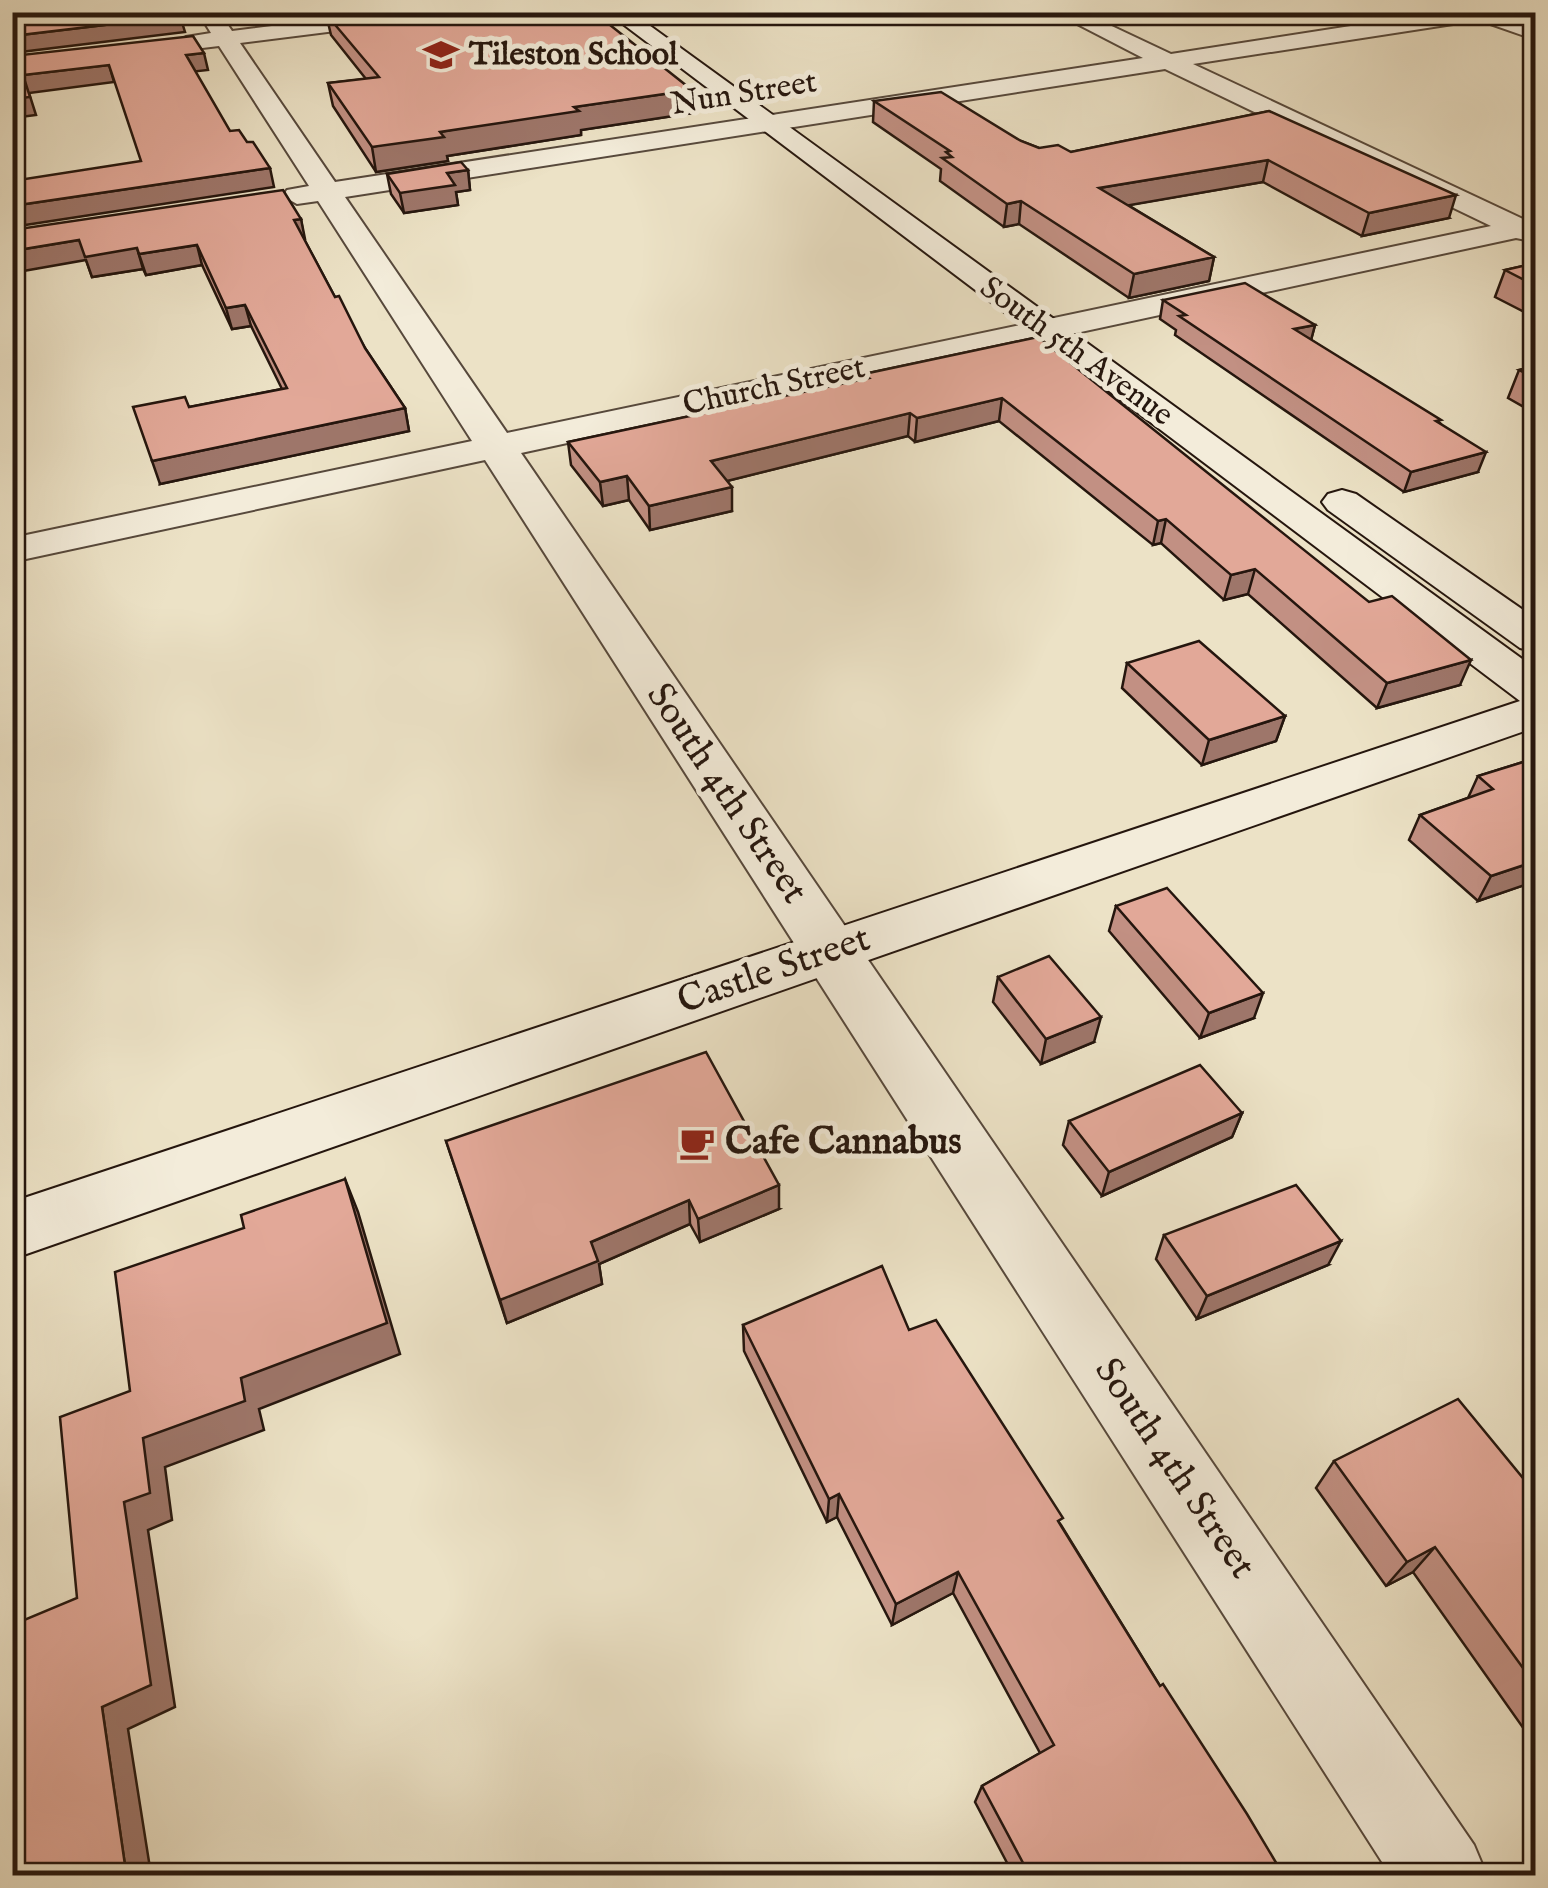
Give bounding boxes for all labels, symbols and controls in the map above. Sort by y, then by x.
place label: Tileston School [468,35,679,76]
school or university icon: Tileston School [422,36,460,74]
street label: Nun Street [668,62,820,126]
street label: South 5th Avenue [971,268,1181,436]
street label: Church Street [679,348,869,426]
street label: South 4th Street [635,675,817,913]
street label: Castle Street [671,916,877,1026]
place label: Cafe Cannabus [725,1119,962,1167]
cafe icon: Cafe Cannabus [678,1124,716,1162]
street label: South 4th Street [1083,1350,1265,1588]

